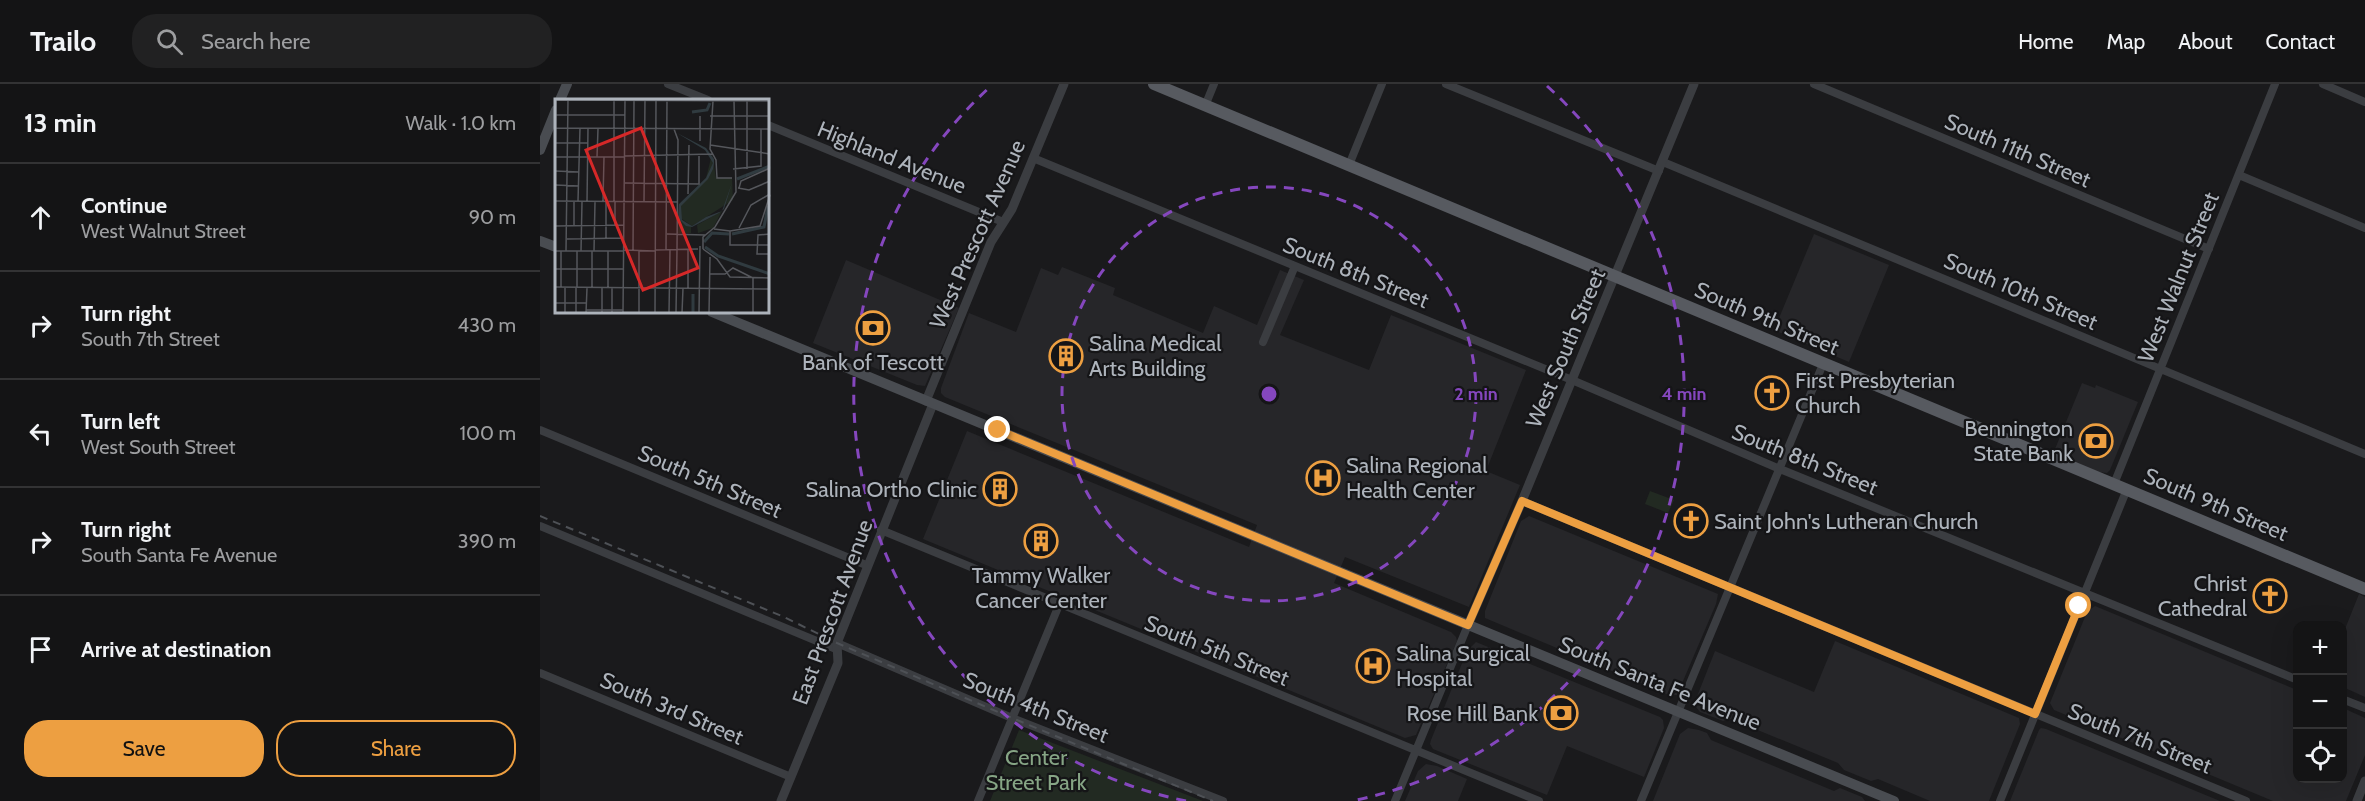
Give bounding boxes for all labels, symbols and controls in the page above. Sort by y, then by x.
search box [132,14,552,68]
text: Trailo [30,24,96,58]
icon: search [153,25,186,58]
text: Search here [201,28,310,55]
text: Home [2018,29,2074,54]
text: Map [2107,29,2145,54]
text: About [2178,29,2232,54]
text: Contact [2265,29,2335,54]
inset map [555,99,770,314]
text: 13 min [24,107,97,139]
street label: South 11th Street [1941,108,2095,194]
text: Walk · 1.0 km [406,111,516,135]
street label: Highland Avenue [814,115,970,200]
street label: West Prescott Avenue [924,136,1031,333]
street label: West Walnut Street [2132,188,2225,366]
text: Continue [81,192,167,219]
icon: ahead [24,201,57,234]
text: 90 m [469,205,516,229]
text: West Walnut Street [81,219,246,243]
street label: South 8th Street [1279,231,1433,314]
street label: South 10th Street [1940,247,2102,336]
street label: West South Street [1520,264,1611,432]
street label: South 9th Street [1691,276,1844,361]
text: Turn right [81,300,171,327]
icon: right [24,309,57,342]
bank icon: Bank of Tescott [855,310,891,346]
text: 430 m [458,313,516,337]
text: South 7th Street [81,327,220,351]
place label: Salina Medical Arts Building [1089,330,1222,382]
building icon: Salina Medical Arts Building [1048,338,1084,374]
place label: Bank of Tescott [802,349,945,376]
place label: First Presbyterian Church [1795,367,1955,419]
church icon: First Presbyterian Church [1754,375,1790,411]
text: 2 min [1454,383,1498,405]
text: 4 min [1661,383,1707,405]
centre of rings [1259,384,1279,404]
text: Turn left [81,408,160,435]
place label: Bennington State Bank [1964,415,2073,467]
route end [984,416,1010,442]
icon: left [24,417,57,450]
street label: South 8th Street [1728,418,1882,501]
text: 100 m [460,421,516,445]
bank icon: Bennington State Bank [2078,423,2114,459]
text: West South Street [81,435,236,459]
street label: South 5th Street [634,439,786,524]
place label: Salina Regional Health Center [1346,452,1488,504]
hospital icon: Salina Regional Health Center [1305,460,1341,496]
street label: South 9th Street [2140,462,2293,547]
building icon: Salina Ortho Clinic [982,471,1018,507]
place label: Salina Ortho Clinic [805,476,977,503]
church icon: Saint John's Lutheran Church [1673,503,1709,539]
place label: Saint John's Lutheran Church [1714,508,1979,535]
text: Turn right [81,516,171,543]
street label: East Prescott Avenue [786,516,879,708]
building icon: Tammy Walker Cancer Center [1023,523,1059,559]
icon: right [24,525,57,558]
text: 390 m [458,529,516,553]
text: South Santa Fe Avenue [81,543,277,567]
place label: Tammy Walker Cancer Center [972,562,1110,614]
place label: Christ Cathedral [2158,570,2248,622]
church icon: Christ Cathedral [2252,578,2288,614]
route start [2065,592,2091,618]
street label: South 5th Street [1141,609,1294,692]
map controls [2293,621,2347,783]
button: + [2293,621,2347,675]
street label: South Santa Fe Avenue [1555,631,1765,736]
icon: arrive [24,633,57,666]
text: Arrive at destination [81,636,271,663]
place label: Salina Surgical Hospital [1396,640,1531,692]
hospital icon: Salina Surgical Hospital [1355,648,1391,684]
street label: South 3rd Street [596,666,748,751]
street label: South 4th Street [959,666,1113,749]
button: − [2293,675,2347,729]
bank icon: Rose Hill Bank [1543,695,1579,731]
street label: South 7th Street [2064,697,2216,780]
place label: Rose Hill Bank [1407,700,1538,727]
button: Save [24,720,264,777]
button: Share [276,720,516,777]
button: locate [2293,729,2347,783]
park label: Center Street Park [985,744,1087,796]

